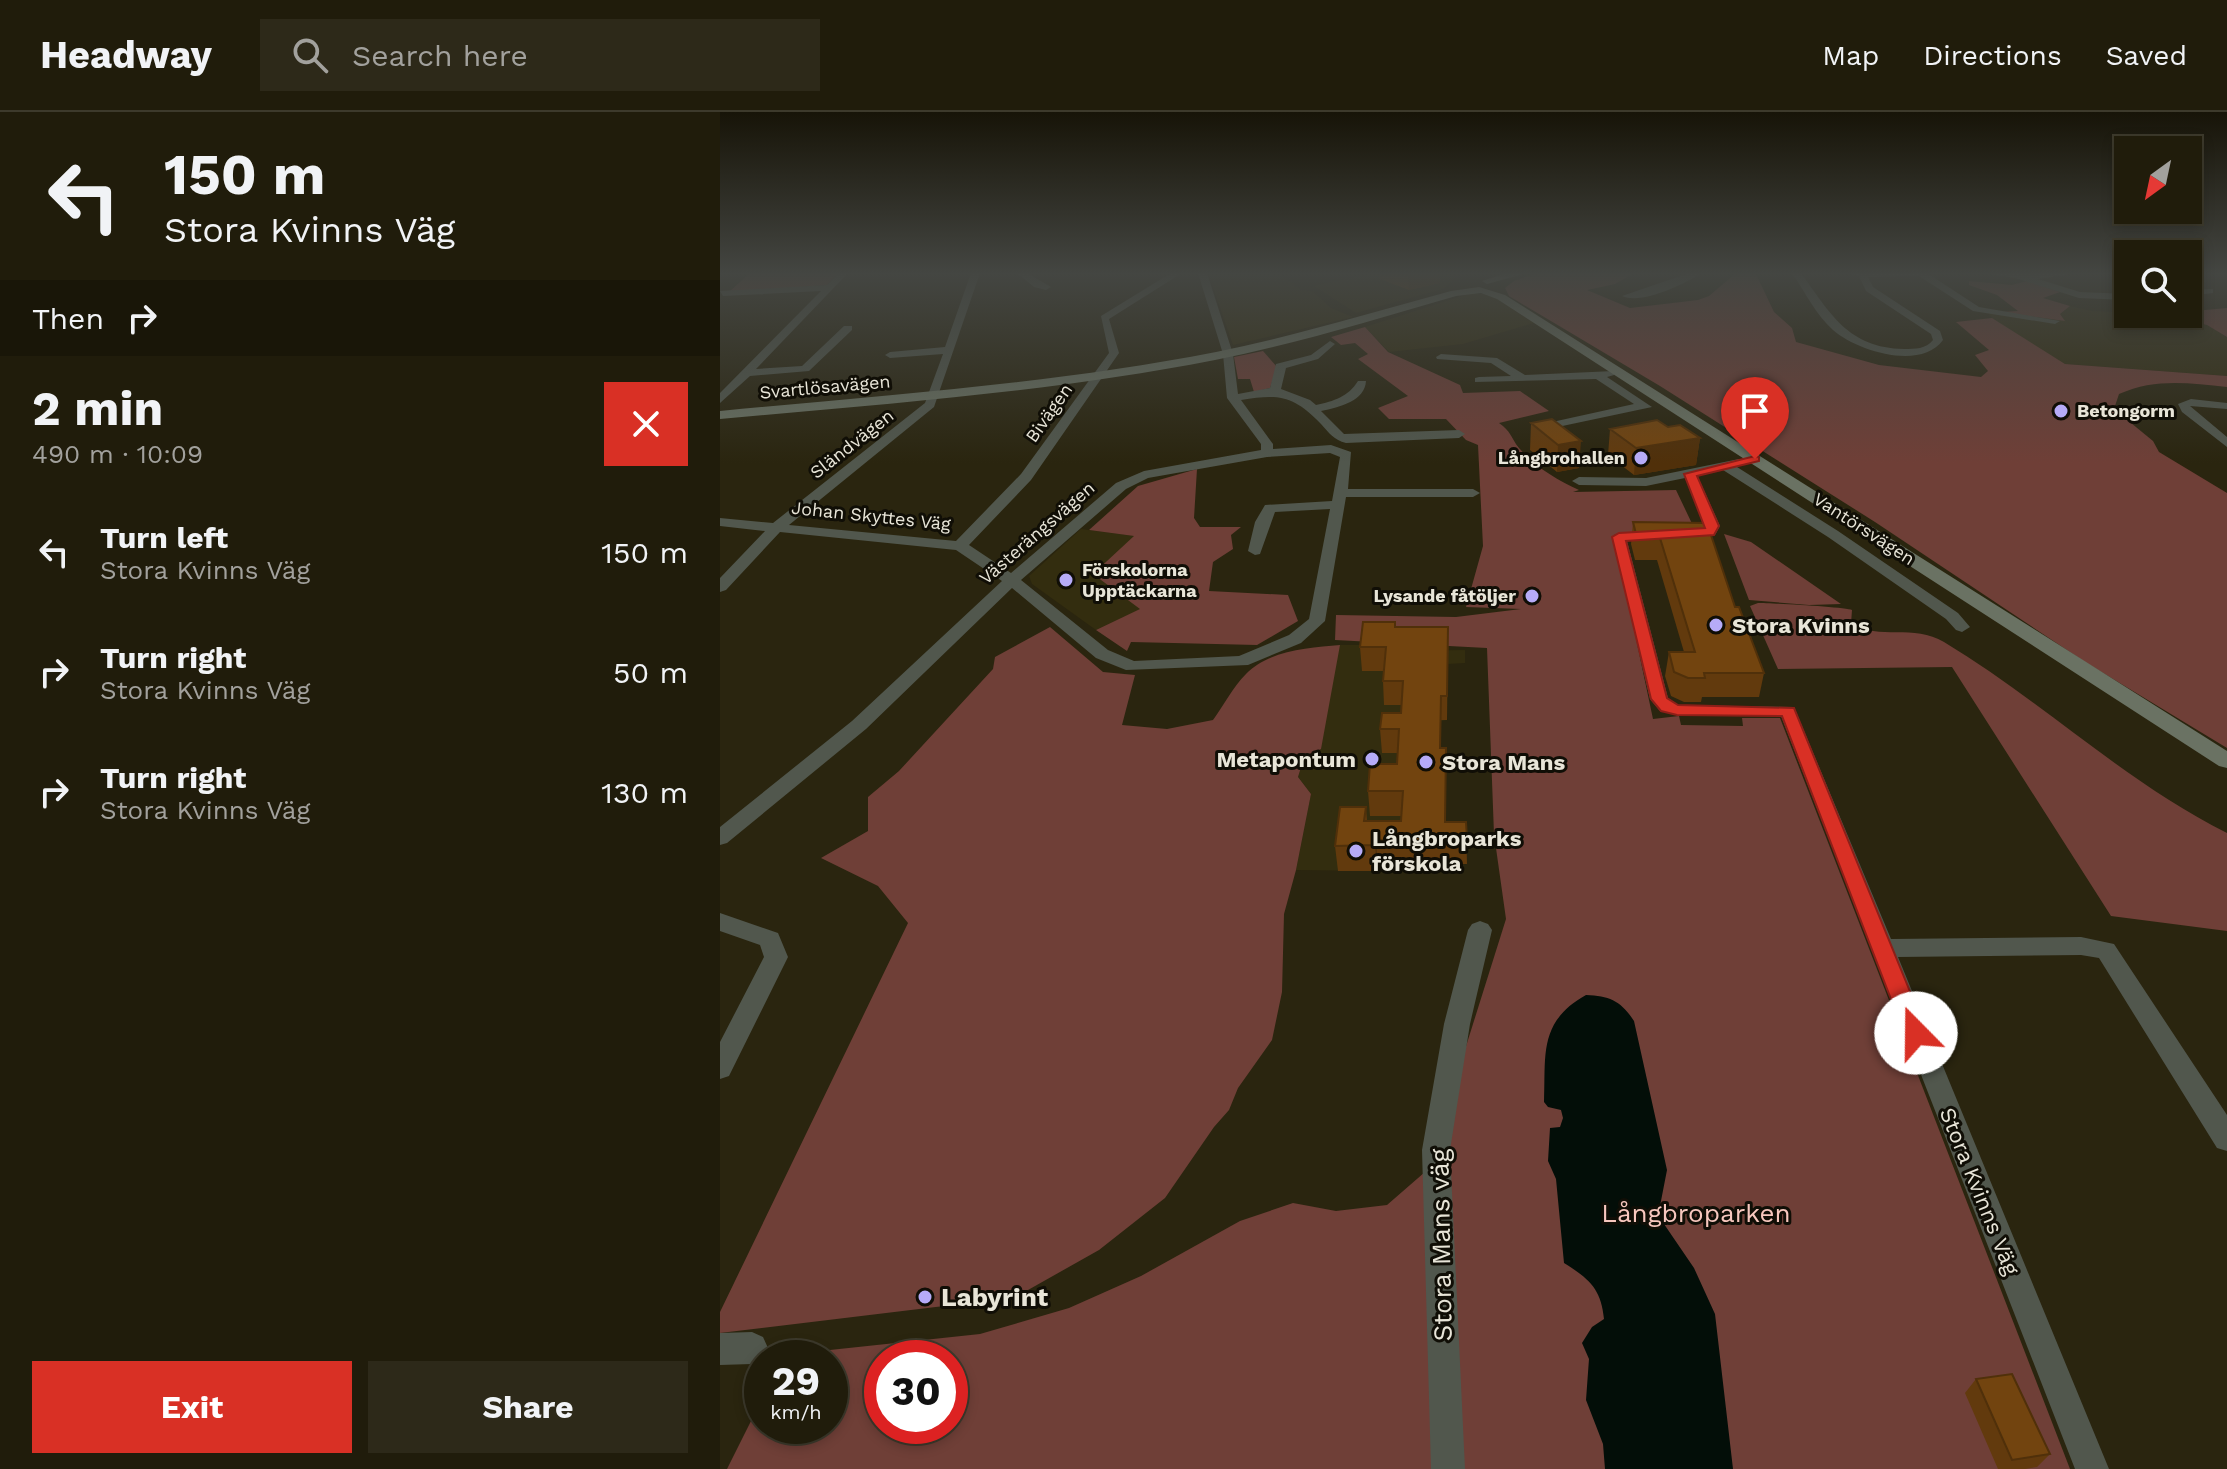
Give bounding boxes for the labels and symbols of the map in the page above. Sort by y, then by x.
north arrow [2114,136,2202,224]
street label: Svartlösavägen [759,370,891,403]
pin [1721,377,1789,459]
street label: Bivägen [1021,379,1076,446]
place label: Betongorm [2077,400,2175,421]
marker: Betongorm [2052,402,2070,420]
street label: Sländvägen [806,405,898,483]
place label: Långbrohallen [1498,447,1625,468]
marker: Långbrohallen [1632,449,1650,467]
street label: Västerängsvägen [975,477,1099,588]
street label: Vantörsvägen [1810,488,1919,569]
street label: Johan Skyttes Väg [790,497,952,534]
place label: Förskolorna Upptäckarna [1082,559,1197,601]
marker: Förskolorna Upptäckarna [1057,571,1075,589]
place label: Lysande fåtöljer [1373,585,1516,606]
marker: Lysande fåtöljer [1523,587,1541,605]
place label: Stora Kvinns [1732,613,1870,638]
marker: Stora Kvinns [1707,616,1725,634]
place label: Metapontum [1216,747,1356,772]
marker: Metapontum [1363,750,1381,768]
place label: Stora Mans [1442,750,1565,775]
marker: Stora Mans [1417,753,1435,771]
place label: Långbroparks förskola [1372,826,1522,876]
marker: Långbroparks förskola [1347,842,1365,860]
position arrow [1874,991,1958,1075]
street label: Stora Kvinns Väg [1935,1104,2025,1279]
street label: Stora Mans väg [1424,1148,1458,1342]
park label: Långbroparken [1601,1198,1791,1228]
place label: Labyrint [941,1282,1049,1312]
marker: Labyrint [916,1288,934,1306]
speed limit sign: 30 [864,1340,968,1444]

